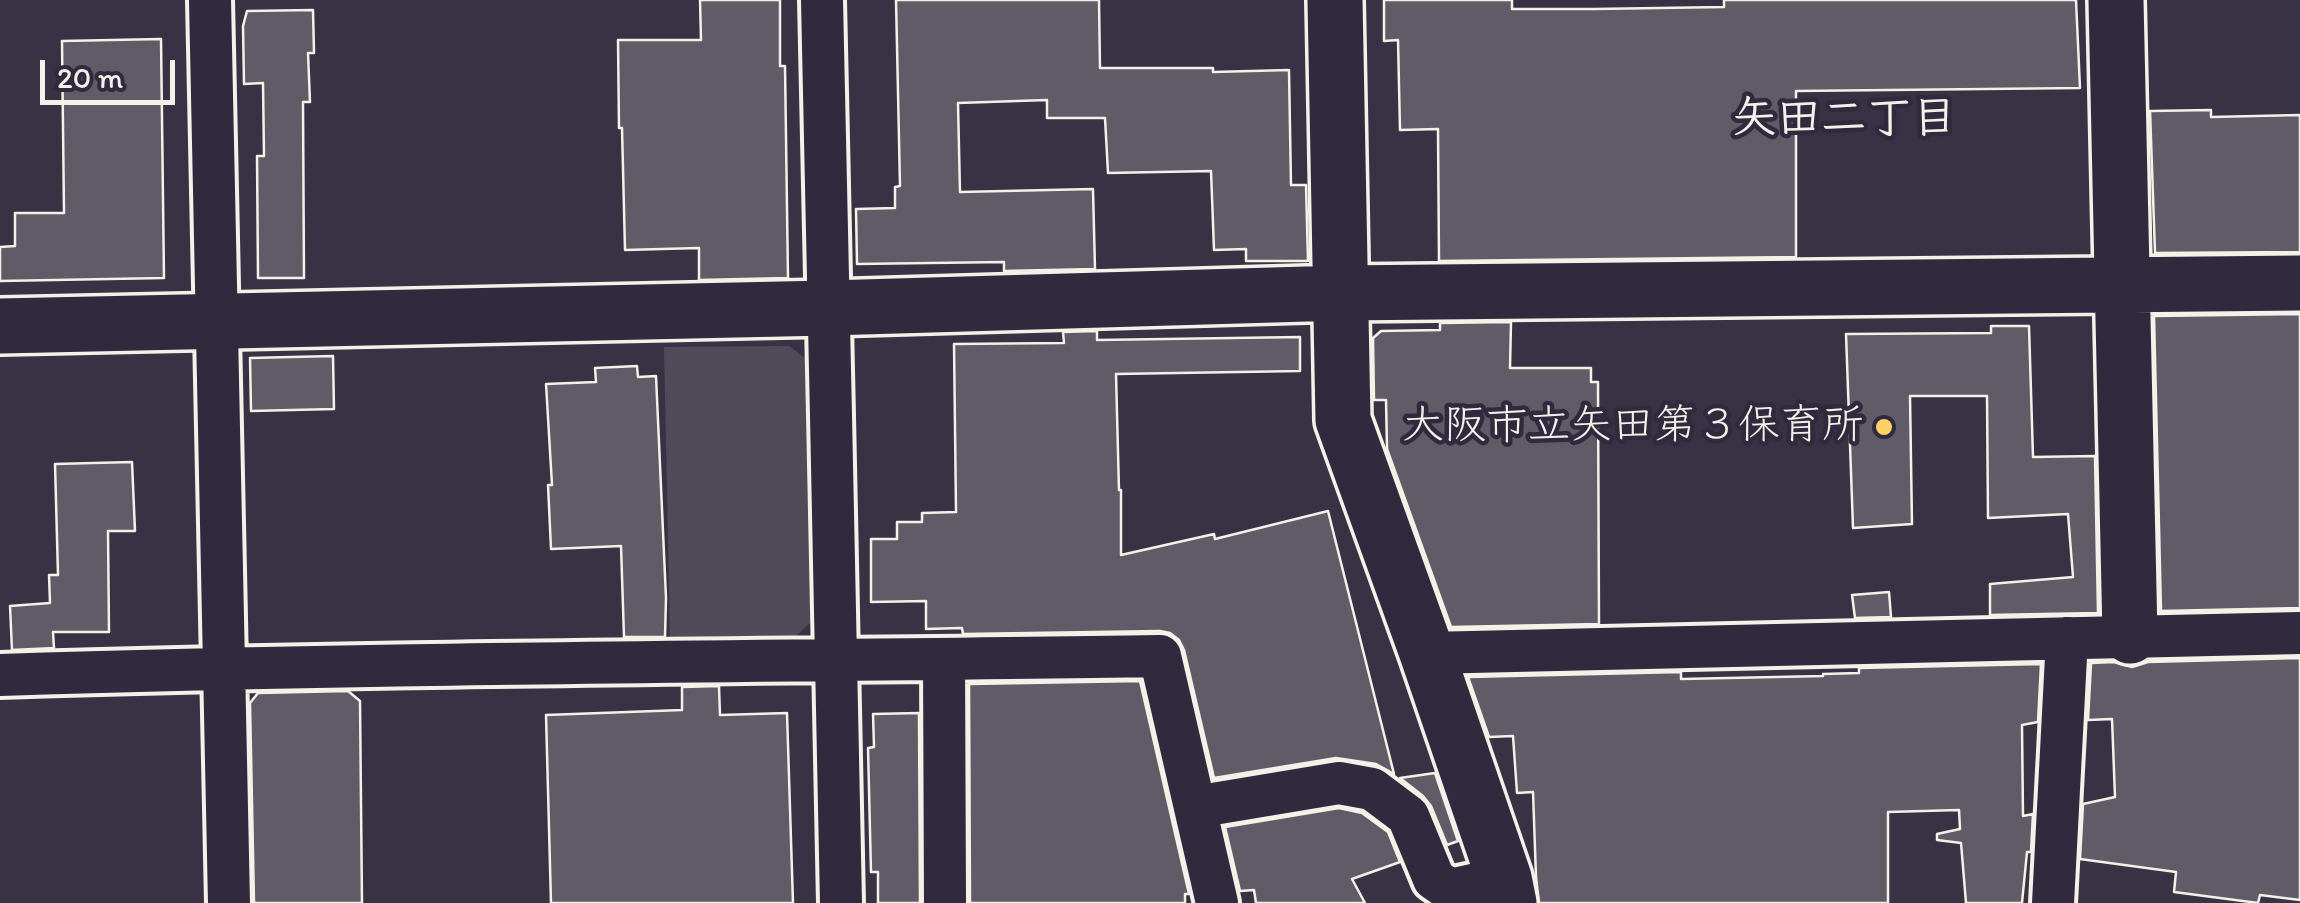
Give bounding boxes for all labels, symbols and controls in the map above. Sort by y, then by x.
scale bar [45,40,180,102]
text: 20 m [57,59,123,96]
district label: 矢田二丁目 [1732,94,1956,148]
place label: 大阪市立矢田第３保育所 [1402,402,1864,452]
marker: 大阪市立矢田第３保育所 [1873,416,1895,438]

